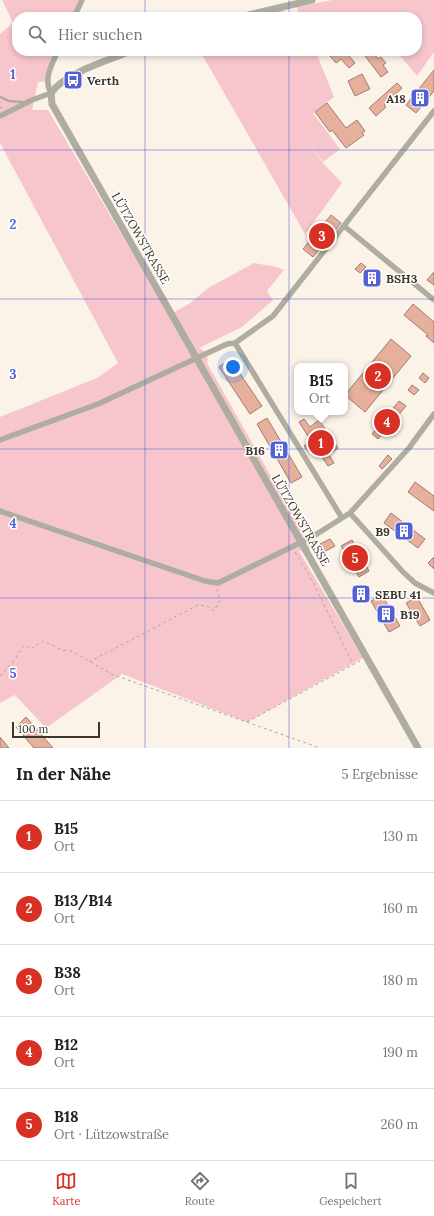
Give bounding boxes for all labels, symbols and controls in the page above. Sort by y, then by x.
search box [12,12,422,56]
icon: search [26,23,48,45]
text: Hier suchen [58,25,142,44]
text: 1 [10,66,16,83]
bus stop icon: Verth [62,69,84,91]
place label: Verth [87,73,120,88]
building icon: A18 [409,87,431,109]
place label: A18 [386,91,406,106]
street label: LÜTZOWSTRASSE [109,190,173,286]
text: 2 [10,216,17,233]
pin: 3 [309,221,335,251]
building icon: BSH3 [361,267,383,289]
place label: BSH3 [386,271,418,286]
your location [223,357,243,377]
pin: 2 [365,361,391,391]
popup [294,363,348,415]
text: 3 [9,366,17,383]
text: B15 [309,371,333,390]
text: Ort [309,390,330,407]
pin: 4 [374,407,400,437]
pin: 1 [308,428,334,458]
building icon: B16 [268,439,290,461]
place label: B16 [245,443,265,458]
street label: LÜTZOWSTRASSE [269,472,333,568]
text: 4 [9,515,17,532]
building icon: B9 [393,520,415,542]
place label: B9 [375,524,390,539]
pin: 5 [342,543,368,573]
building icon: SEBU 41 [350,583,372,605]
place label: SEBU 41 [375,587,421,602]
building icon: B19 [375,603,397,625]
place label: B19 [400,607,420,622]
text: 5 [9,665,17,682]
scale bar [12,720,100,739]
text: 100 m [18,722,48,736]
text: In der Nähe [16,763,111,785]
text: 5 Ergebnisse [341,766,418,783]
text: B15 [54,819,78,838]
text: 1 [26,828,32,845]
text: 130 m [383,828,418,845]
text: Ort [54,838,75,855]
text: B13/B14 [54,891,112,910]
text: 2 [26,900,32,917]
text: 160 m [383,900,418,917]
text: Ort [54,910,75,927]
text: B38 [54,963,81,982]
text: 3 [25,972,33,989]
text: 180 m [383,972,418,989]
text: Ort [54,982,75,999]
text: B12 [54,1035,78,1054]
text: 4 [25,1044,33,1061]
text: 190 m [383,1044,418,1061]
text: Ort [54,1054,75,1071]
text: B18 [54,1107,79,1126]
text: 5 [25,1116,33,1133]
text: 260 m [380,1116,418,1133]
text: Ort · Lützowstraße [54,1126,169,1143]
tab: Karte [52,1170,80,1208]
tab: Route [185,1170,215,1208]
tab: Gespeichert [319,1170,382,1208]

